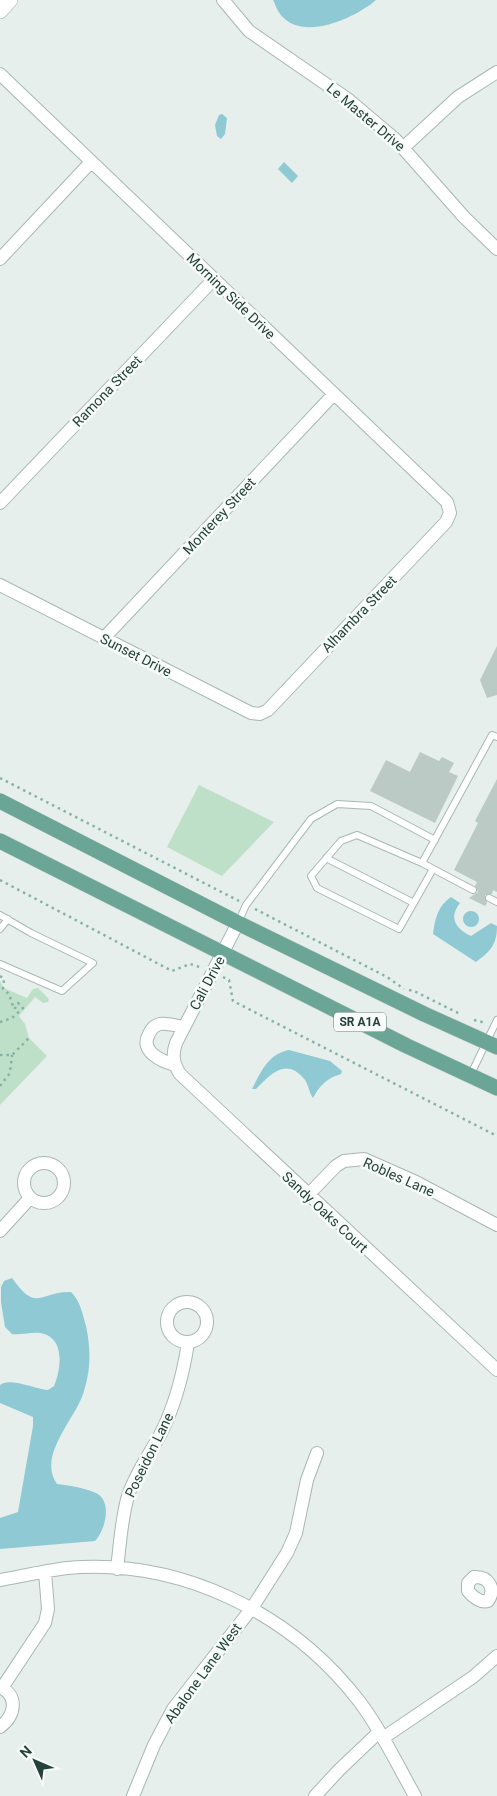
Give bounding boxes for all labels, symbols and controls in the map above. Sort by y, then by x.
street label: Le Master Drive [324,80,408,154]
street label: Morning Side Drive [183,250,279,342]
street label: Ramona Street [69,352,145,430]
street label: Monterey Street [179,474,259,558]
street label: Alhambra Street [318,572,400,656]
street label: Sunset Drive [98,630,174,680]
street label: Cali Drive [186,953,228,1013]
road number: SR A1A [334,1012,386,1032]
street label: Robles Lane [361,1154,437,1200]
street label: Sandy Oaks Court [279,1168,371,1256]
street label: Poseidon Lane [122,1410,176,1500]
street label: Abalone Lane West [161,1619,245,1726]
north arrow [10,1736,60,1786]
text: N [17,1743,35,1761]

